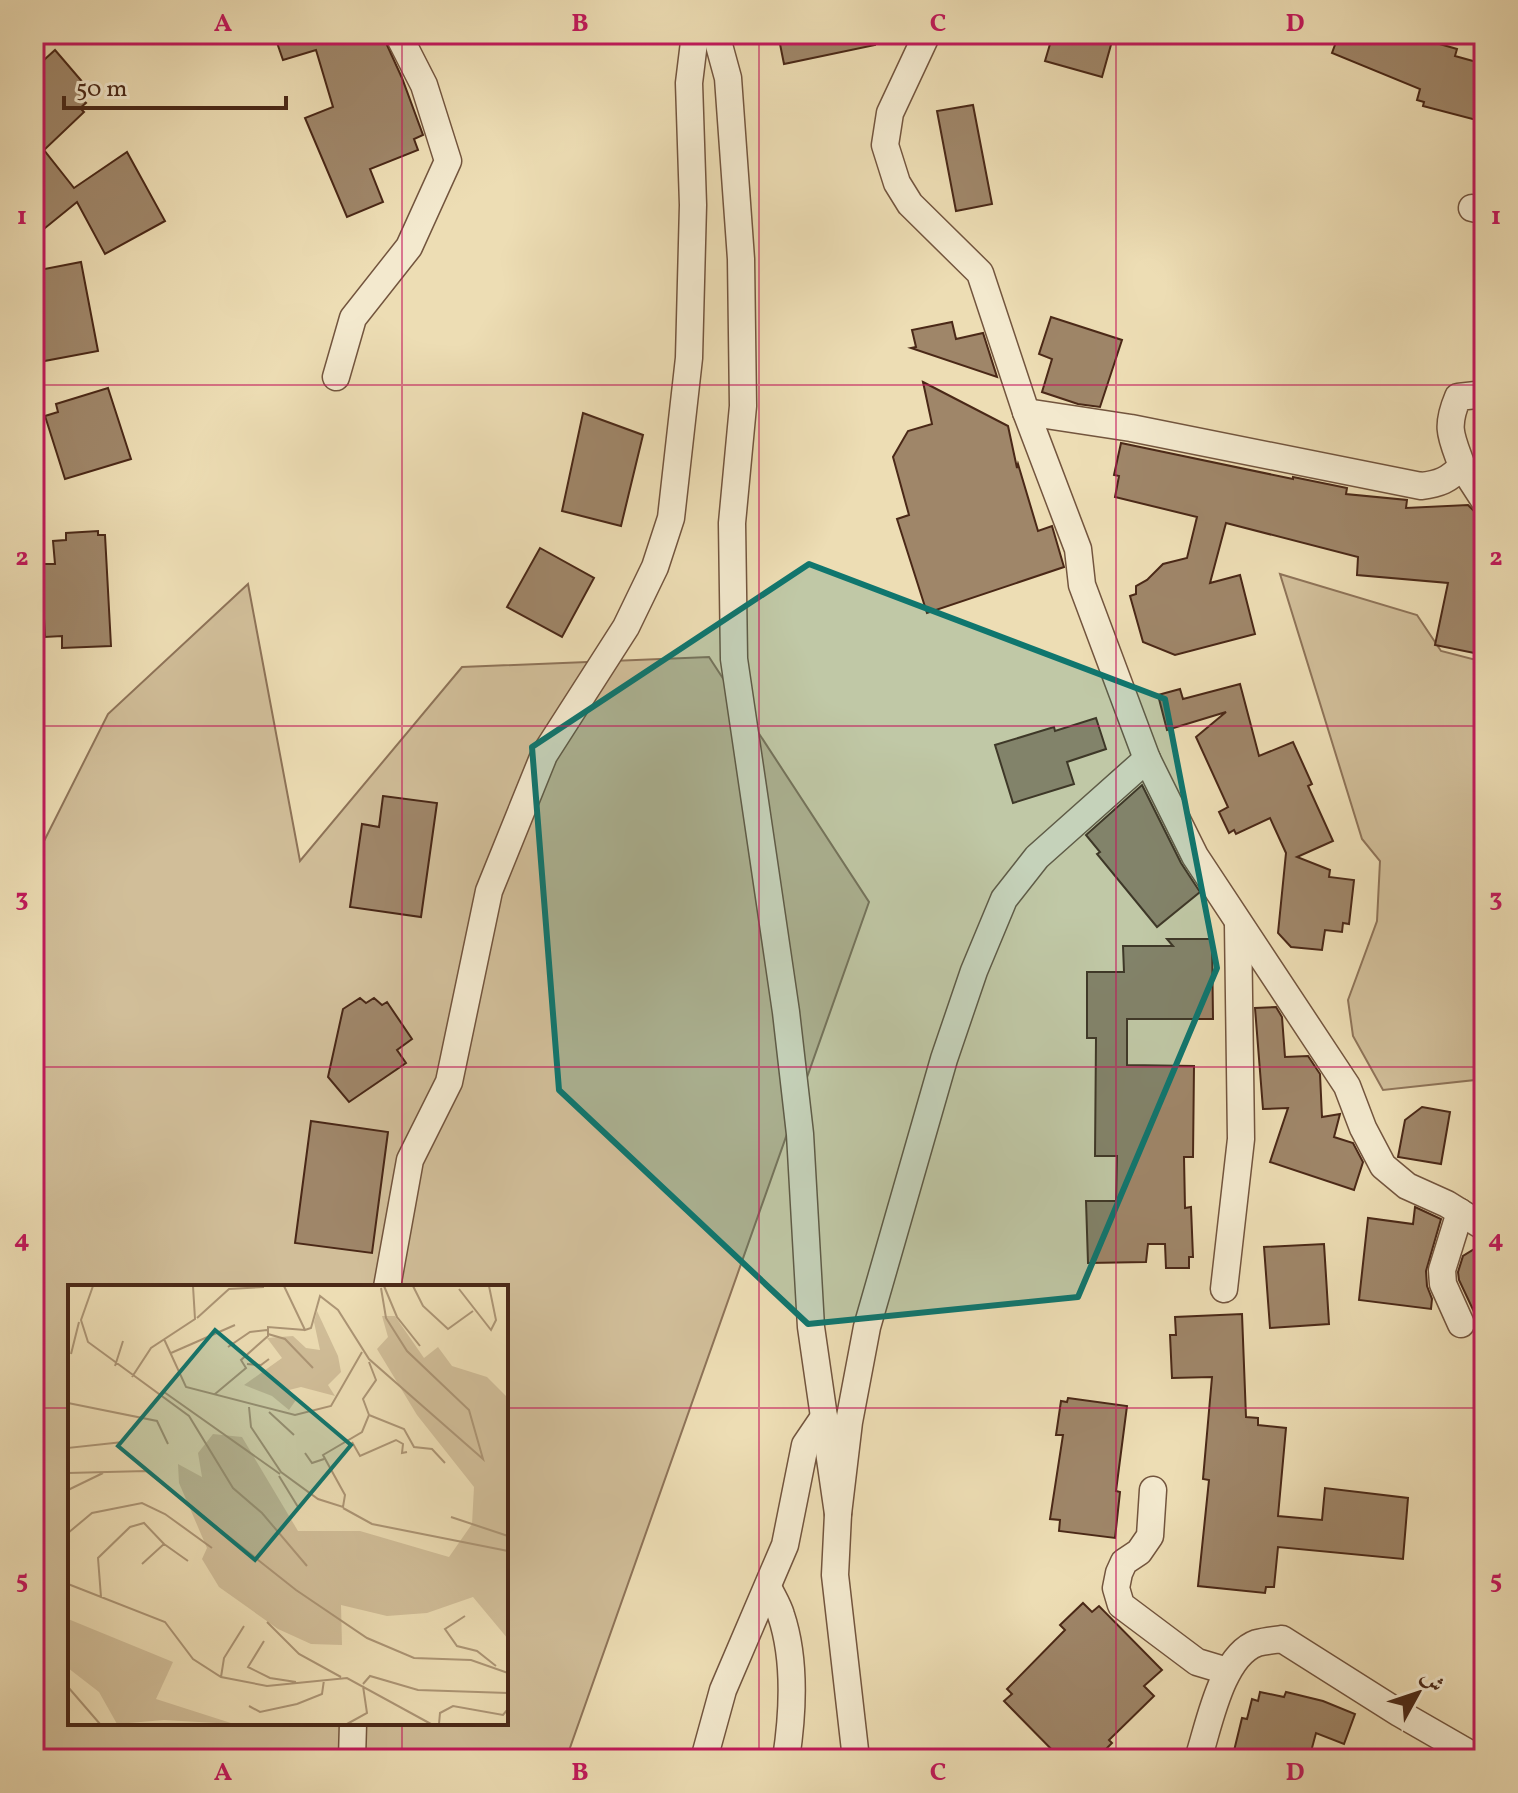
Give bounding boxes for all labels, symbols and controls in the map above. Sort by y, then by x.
text: A [214,6,233,42]
text: B [571,6,589,42]
text: C [930,6,946,42]
text: D [1285,6,1305,42]
scale bar [64,60,286,110]
text: 50 m [76,73,128,107]
text: 1 [17,199,27,235]
text: 1 [1491,199,1501,235]
text: 2 [15,540,29,576]
text: 2 [1489,540,1503,576]
text: 3 [15,881,29,917]
text: 3 [1489,881,1503,917]
text: 4 [14,1222,30,1258]
text: 4 [1488,1222,1504,1258]
inset map [68,1285,508,1725]
text: 5 [16,1563,28,1599]
text: 5 [1490,1563,1502,1599]
north arrow [1378,1653,1458,1733]
text: ش [1413,1663,1450,1700]
text: A [214,1755,233,1791]
text: B [571,1755,589,1791]
text: C [930,1755,946,1791]
text: D [1285,1755,1305,1791]

